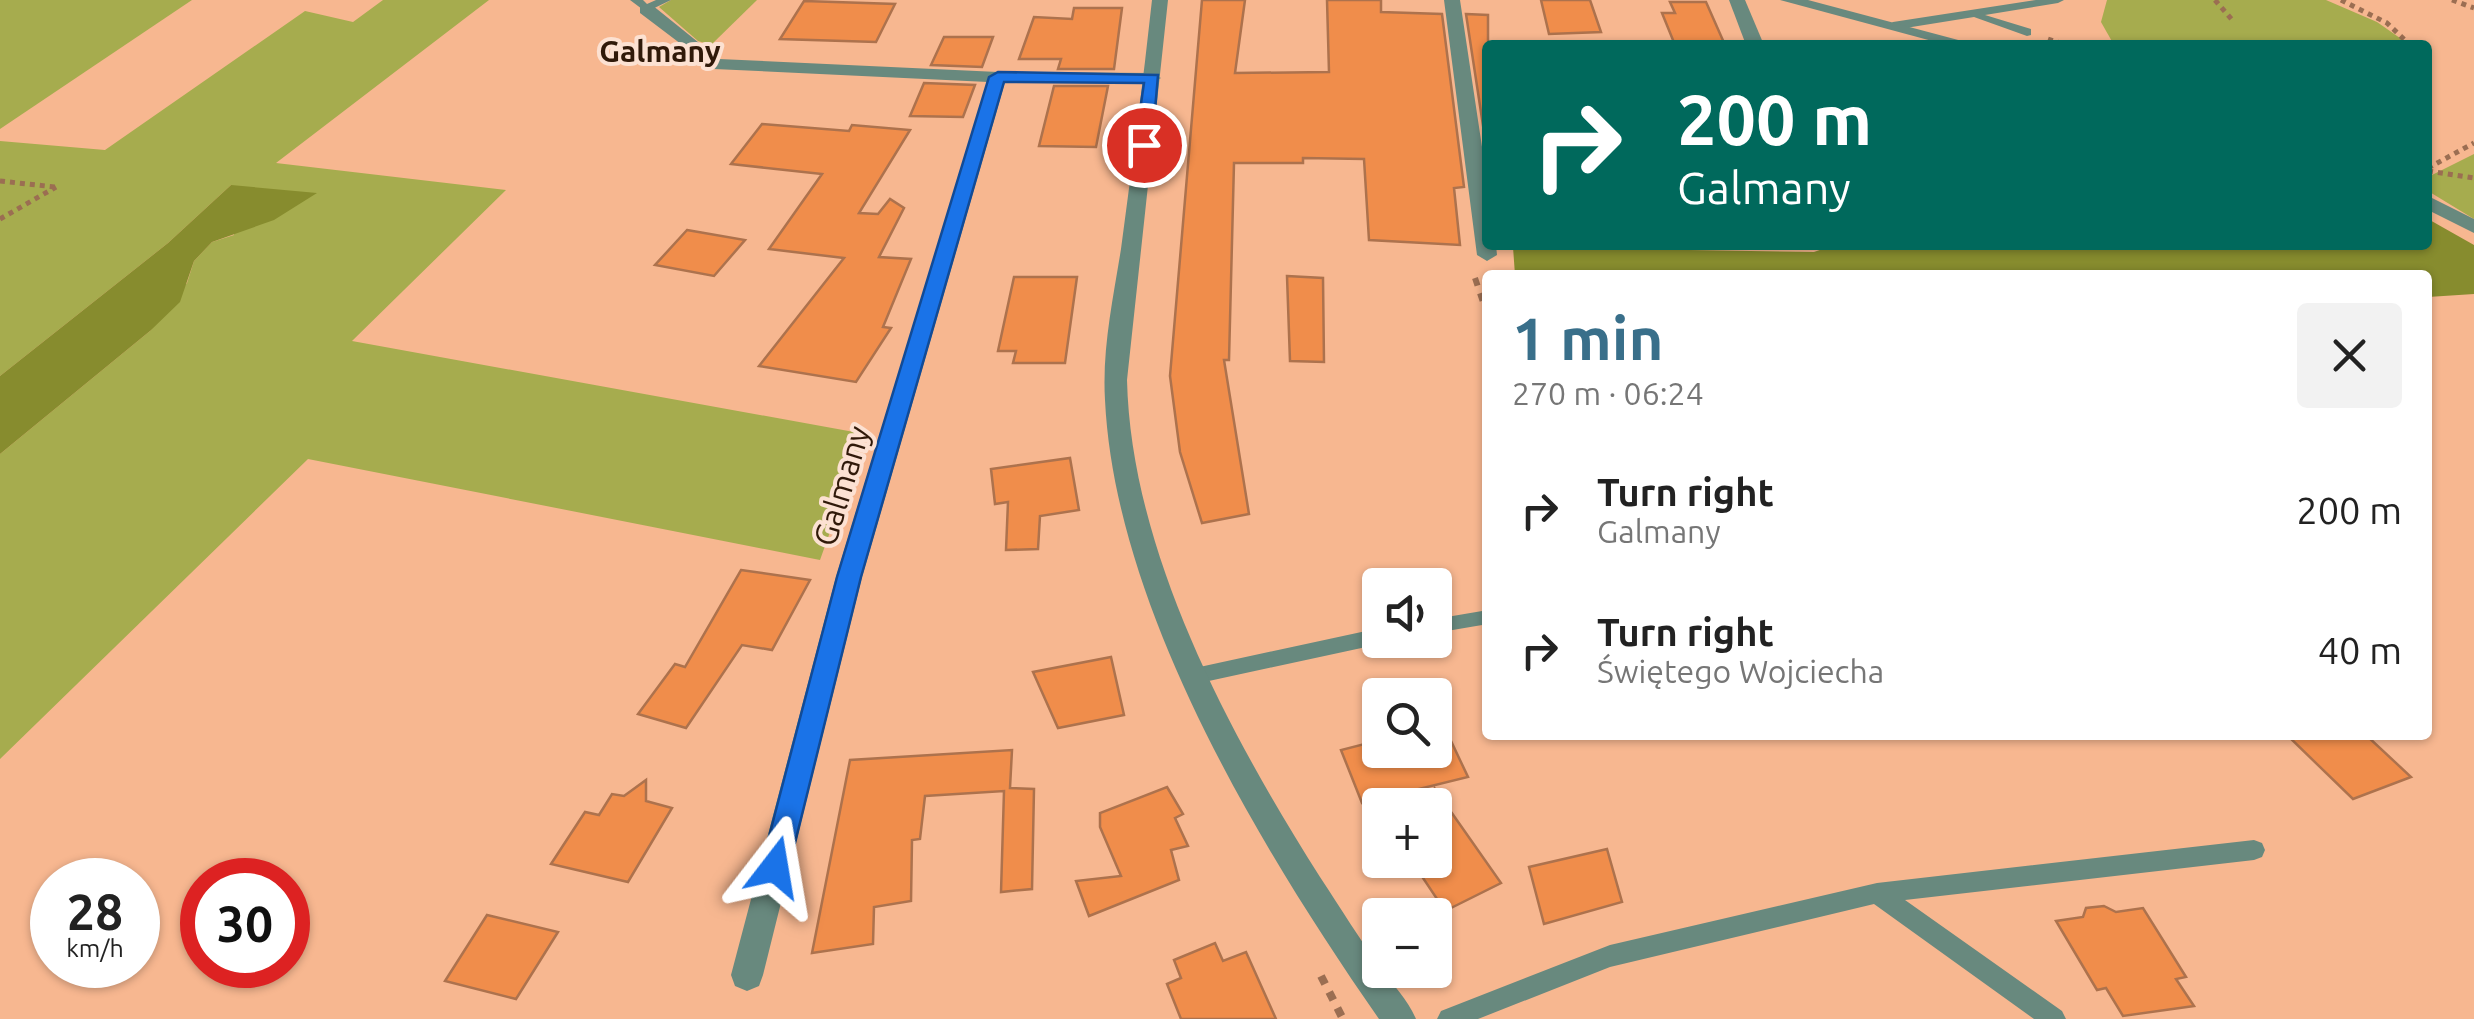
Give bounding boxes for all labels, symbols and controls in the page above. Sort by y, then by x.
district label: Galmany [599,34,721,68]
icon: right [1512,80,1642,210]
text: 200 m [1677,80,1872,158]
pin [1102,103,1187,188]
icon: arrive [1117,118,1172,173]
text: Galmany [1677,162,1851,213]
button: close [2297,303,2402,408]
text: 1 min [1512,304,1664,371]
text: 270 m · 06:24 [1512,375,1704,411]
street label: Galmany [806,421,876,550]
text: Turn right [1597,471,1774,513]
icon: right [1512,483,1567,538]
text: 200 m [2296,489,2402,531]
text: Galmany [1597,513,1721,549]
map controls [1362,568,1452,988]
button: sound [1362,568,1452,658]
text: Turn right [1597,611,1774,653]
icon: right [1512,623,1567,678]
text: 40 m [2318,629,2402,671]
text: Świętego Wojciecha [1597,653,1884,689]
button: search [1362,678,1452,768]
button: + [1362,788,1452,878]
position arrow [723,815,827,919]
speed limit sign: 30 [180,858,310,988]
text: 28 [67,883,123,939]
button: − [1362,898,1452,988]
text: km/h [66,934,124,962]

